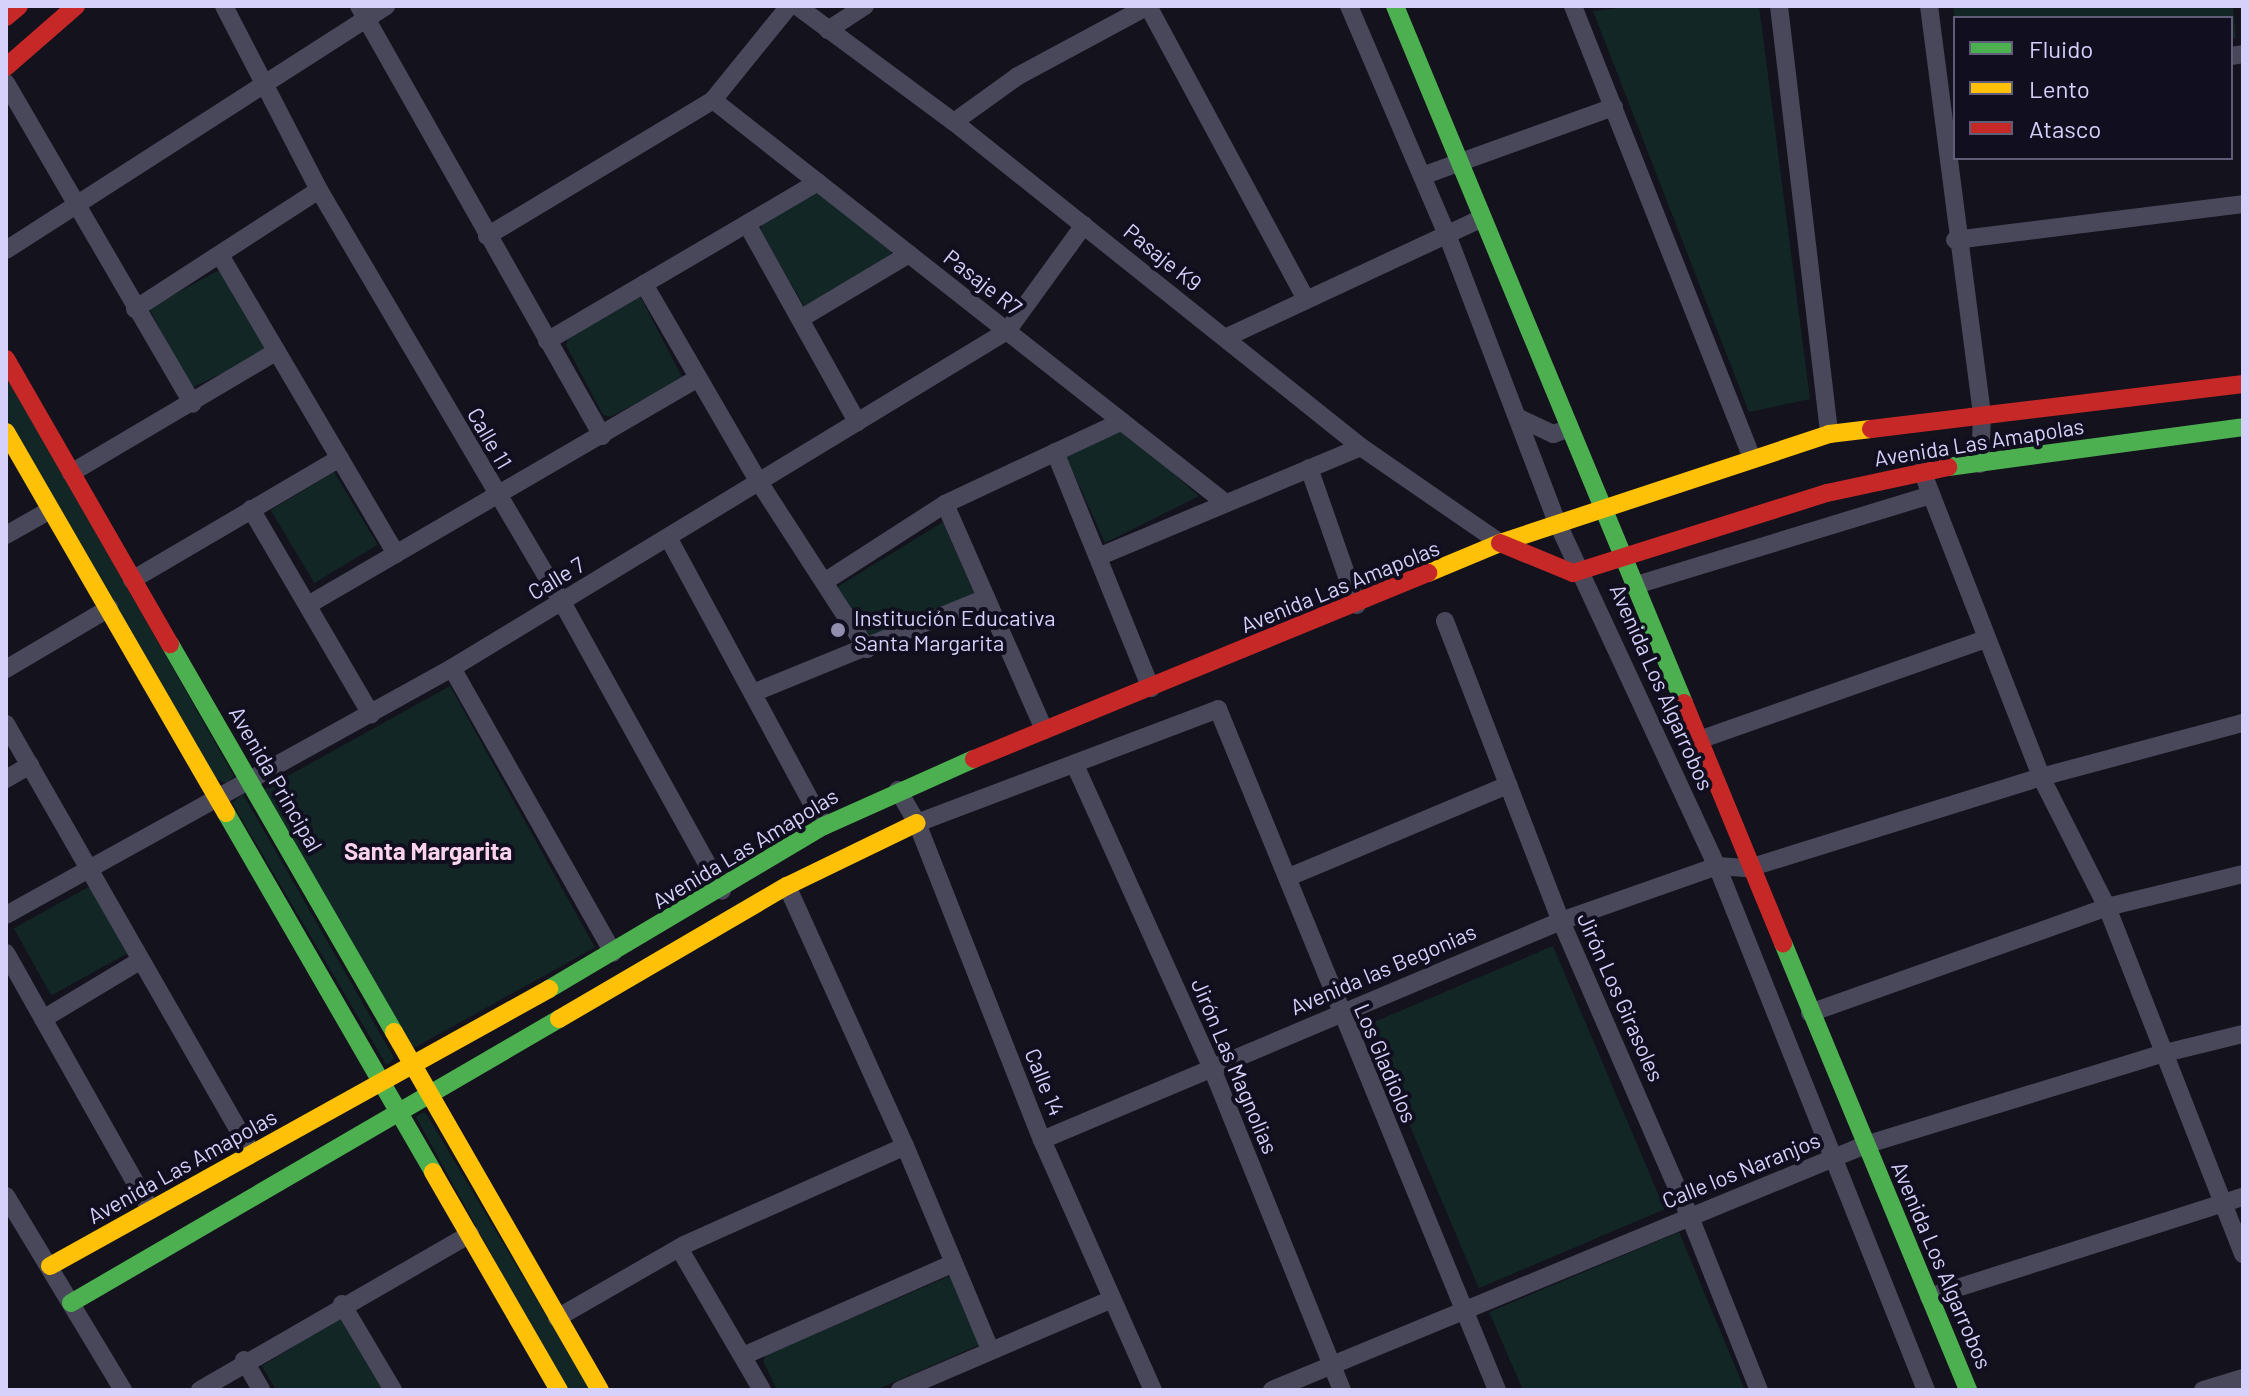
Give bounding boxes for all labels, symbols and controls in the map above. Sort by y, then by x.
legend [1953,16,2233,160]
text: Fluido [2029,34,2093,63]
text: Lento [2029,74,2090,103]
text: Atasco [2029,114,2101,143]
street label: Pasaje K9 [1119,218,1207,296]
street label: Pasaje R7 [939,243,1027,321]
street label: Calle 11 [462,403,518,473]
street label: Avenida Las Amapolas [1872,412,2086,472]
street label: Avenida Las Amapolas [1237,534,1443,638]
street label: Calle 7 [523,551,589,605]
street label: Avenida Los Algarrobos [1605,580,1719,794]
place label: Institución Educativa Santa Margarita [854,604,1055,656]
marker: Institución Educativa Santa Margarita [829,621,847,639]
street label: Avenida Principal [224,702,328,856]
street label: Avenida Las Amapolas [647,782,843,914]
district label: Santa Margarita [344,837,512,865]
street label: Jirón Los Girasoles [1572,909,1670,1085]
street label: Avenida las Begonias [1286,918,1480,1020]
street label: Jirón Las Magnolias [1186,974,1284,1158]
street label: Los Gladiolos [1349,1000,1423,1126]
street label: Calle 14 [1020,1044,1070,1120]
street label: Avenida Las Amapolas [83,1103,281,1229]
street label: Calle los Naranjos [1658,1126,1824,1214]
street label: Avenida Los Algarrobos [1886,1157,1998,1373]

